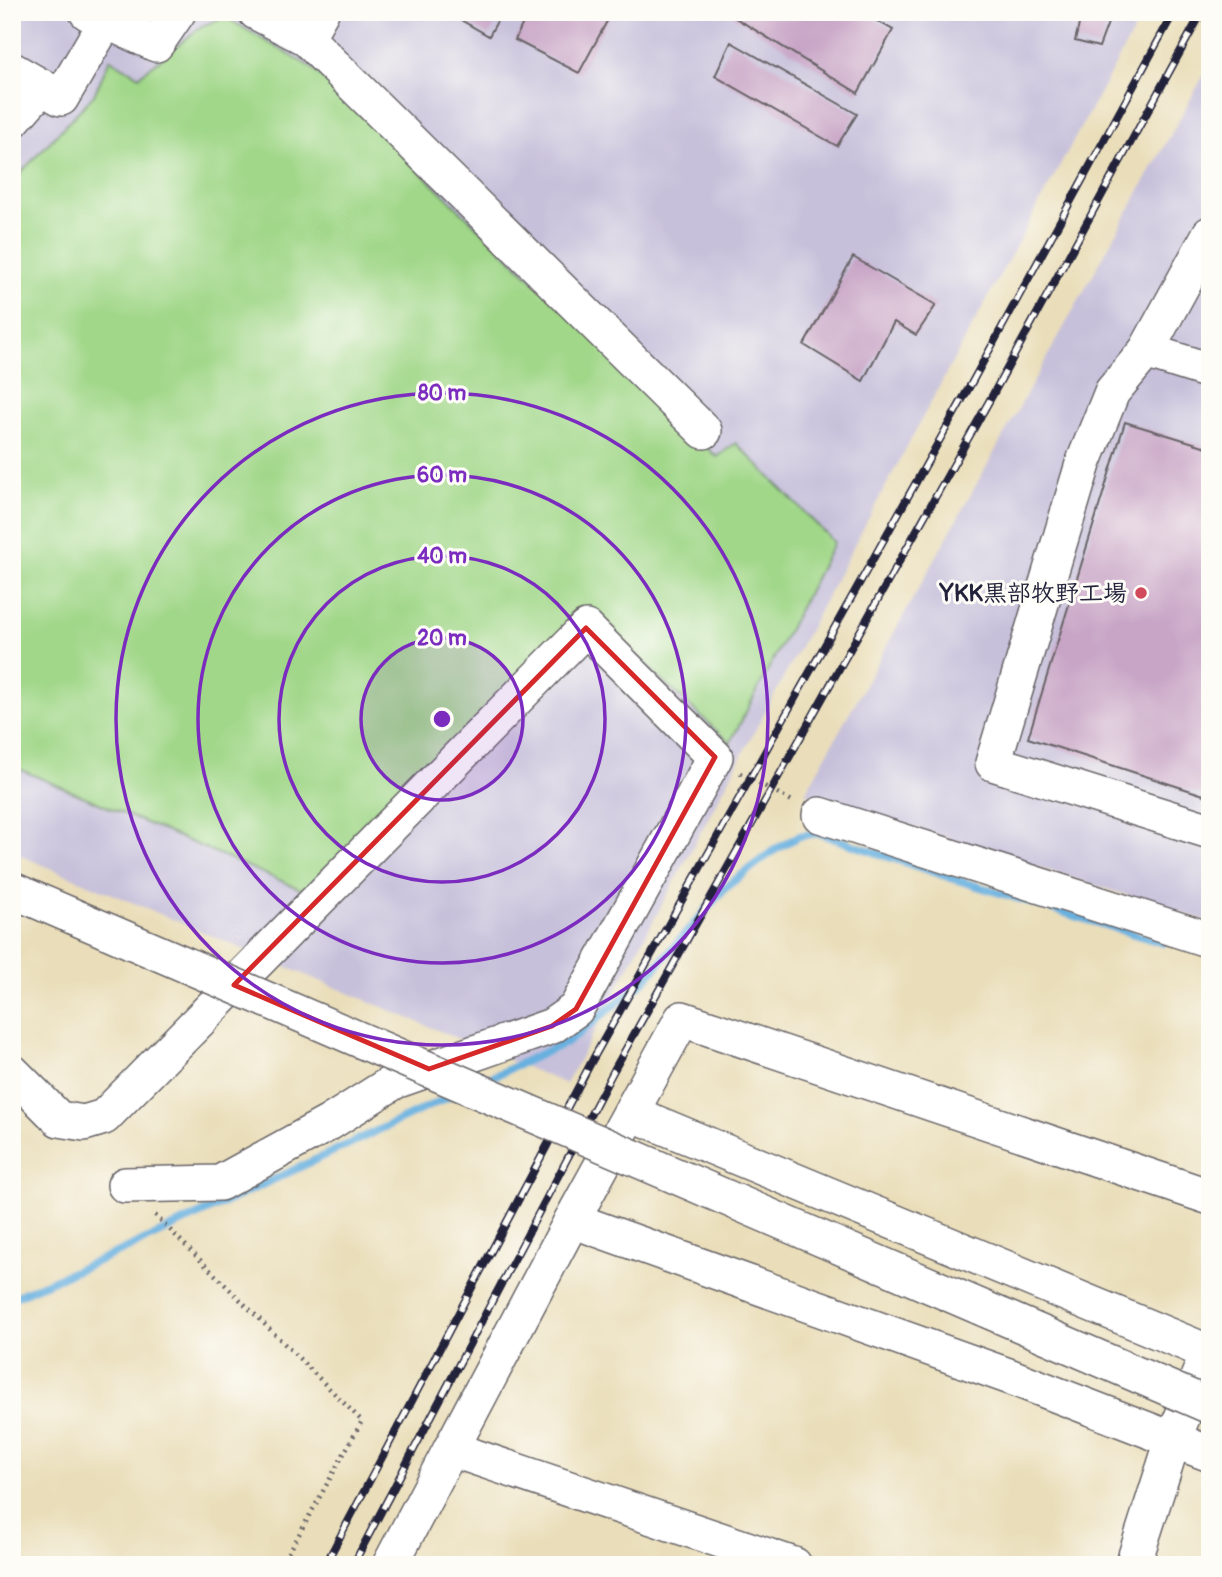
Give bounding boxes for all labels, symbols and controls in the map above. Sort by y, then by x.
text: 80 m [418,380,466,407]
text: 60 m [417,462,467,489]
text: 40 m [417,543,467,570]
place label: YKK黒部牧野工場 [939,579,1127,608]
marker: YKK黒部牧野工場 [1133,585,1149,601]
text: 20 m [417,625,467,652]
centre of rings [430,707,454,731]

